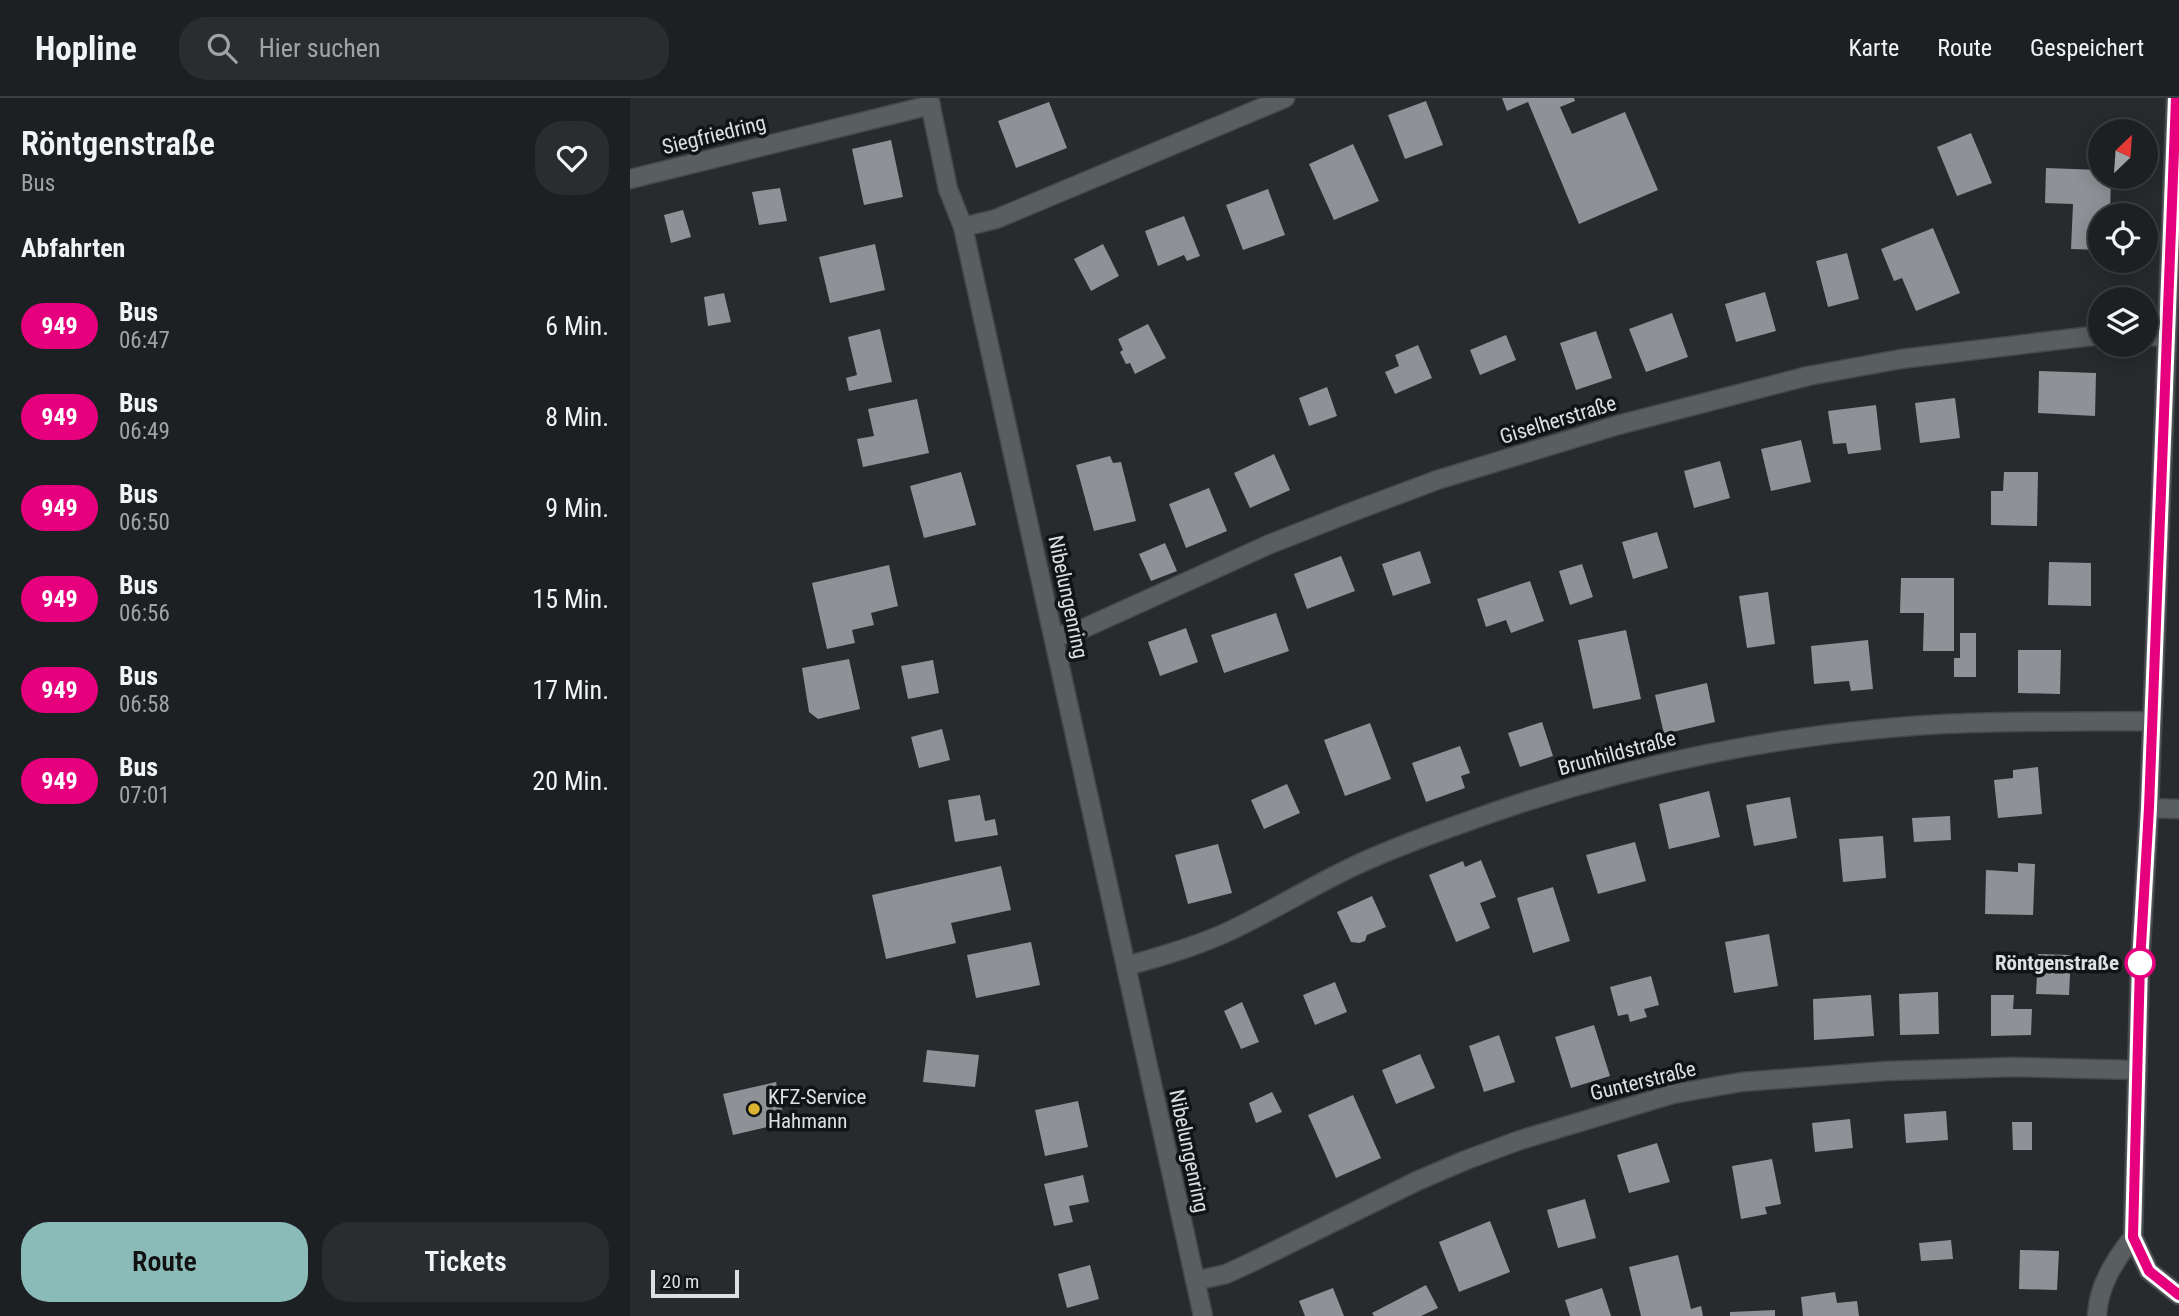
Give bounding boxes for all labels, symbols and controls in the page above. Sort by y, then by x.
search box [179,17,669,80]
text: Hopline [35,29,137,68]
icon: search [203,29,241,67]
text: Hier suchen [259,33,381,63]
text: Karte [1849,34,1899,62]
text: Route [1937,34,1992,62]
text: Gespeichert [2030,34,2144,62]
street label: Siegfriedring [660,111,768,159]
north arrow [2088,119,2158,189]
map controls [2088,119,2158,357]
button: heart [535,121,609,195]
text: Röntgenstraße [21,124,215,163]
text: Bus [21,170,55,197]
button: locate [2088,203,2158,273]
text: Abfahrten [21,233,125,263]
button: layers [2088,287,2158,357]
text: Bus [119,297,158,327]
text: 6 Min. [545,311,609,341]
text: 949 [41,312,78,340]
text: 06:47 [119,327,170,354]
text: Bus [119,388,158,418]
street label: Giselherstraße [1497,391,1619,449]
text: 8 Min. [545,402,609,432]
text: 949 [41,403,78,431]
text: 06:49 [119,418,170,445]
text: Bus [119,479,158,509]
text: 9 Min. [545,493,609,523]
text: 949 [41,494,78,522]
text: 06:50 [119,509,170,536]
street label: Nibelungenring [1043,533,1093,661]
text: Bus [119,570,158,600]
text: 15 Min. [532,584,609,614]
text: 949 [41,585,78,613]
text: 06:56 [119,600,170,627]
text: Bus [119,661,158,691]
text: 17 Min. [532,675,609,705]
text: 949 [41,676,78,704]
text: 06:58 [119,691,170,718]
street label: Brunhildstraße [1555,726,1679,780]
text: Bus [119,752,158,782]
text: 20 Min. [532,766,609,796]
text: 949 [41,767,78,795]
text: 07:01 [119,782,170,809]
marker: Röntgenstraße [2125,948,2155,978]
place label: Röntgenstraße [1995,951,2119,975]
street label: Gunterstraße [1588,1056,1698,1106]
place label: KFZ-Service Hahmann [768,1085,867,1133]
street label: Nibelungenring [1164,1087,1214,1215]
marker: KFZ-Service Hahmann [746,1101,762,1117]
button: Route [21,1222,308,1302]
button: Tickets [322,1222,609,1302]
scale bar [651,1267,738,1299]
text: 20 m [662,1270,699,1293]

